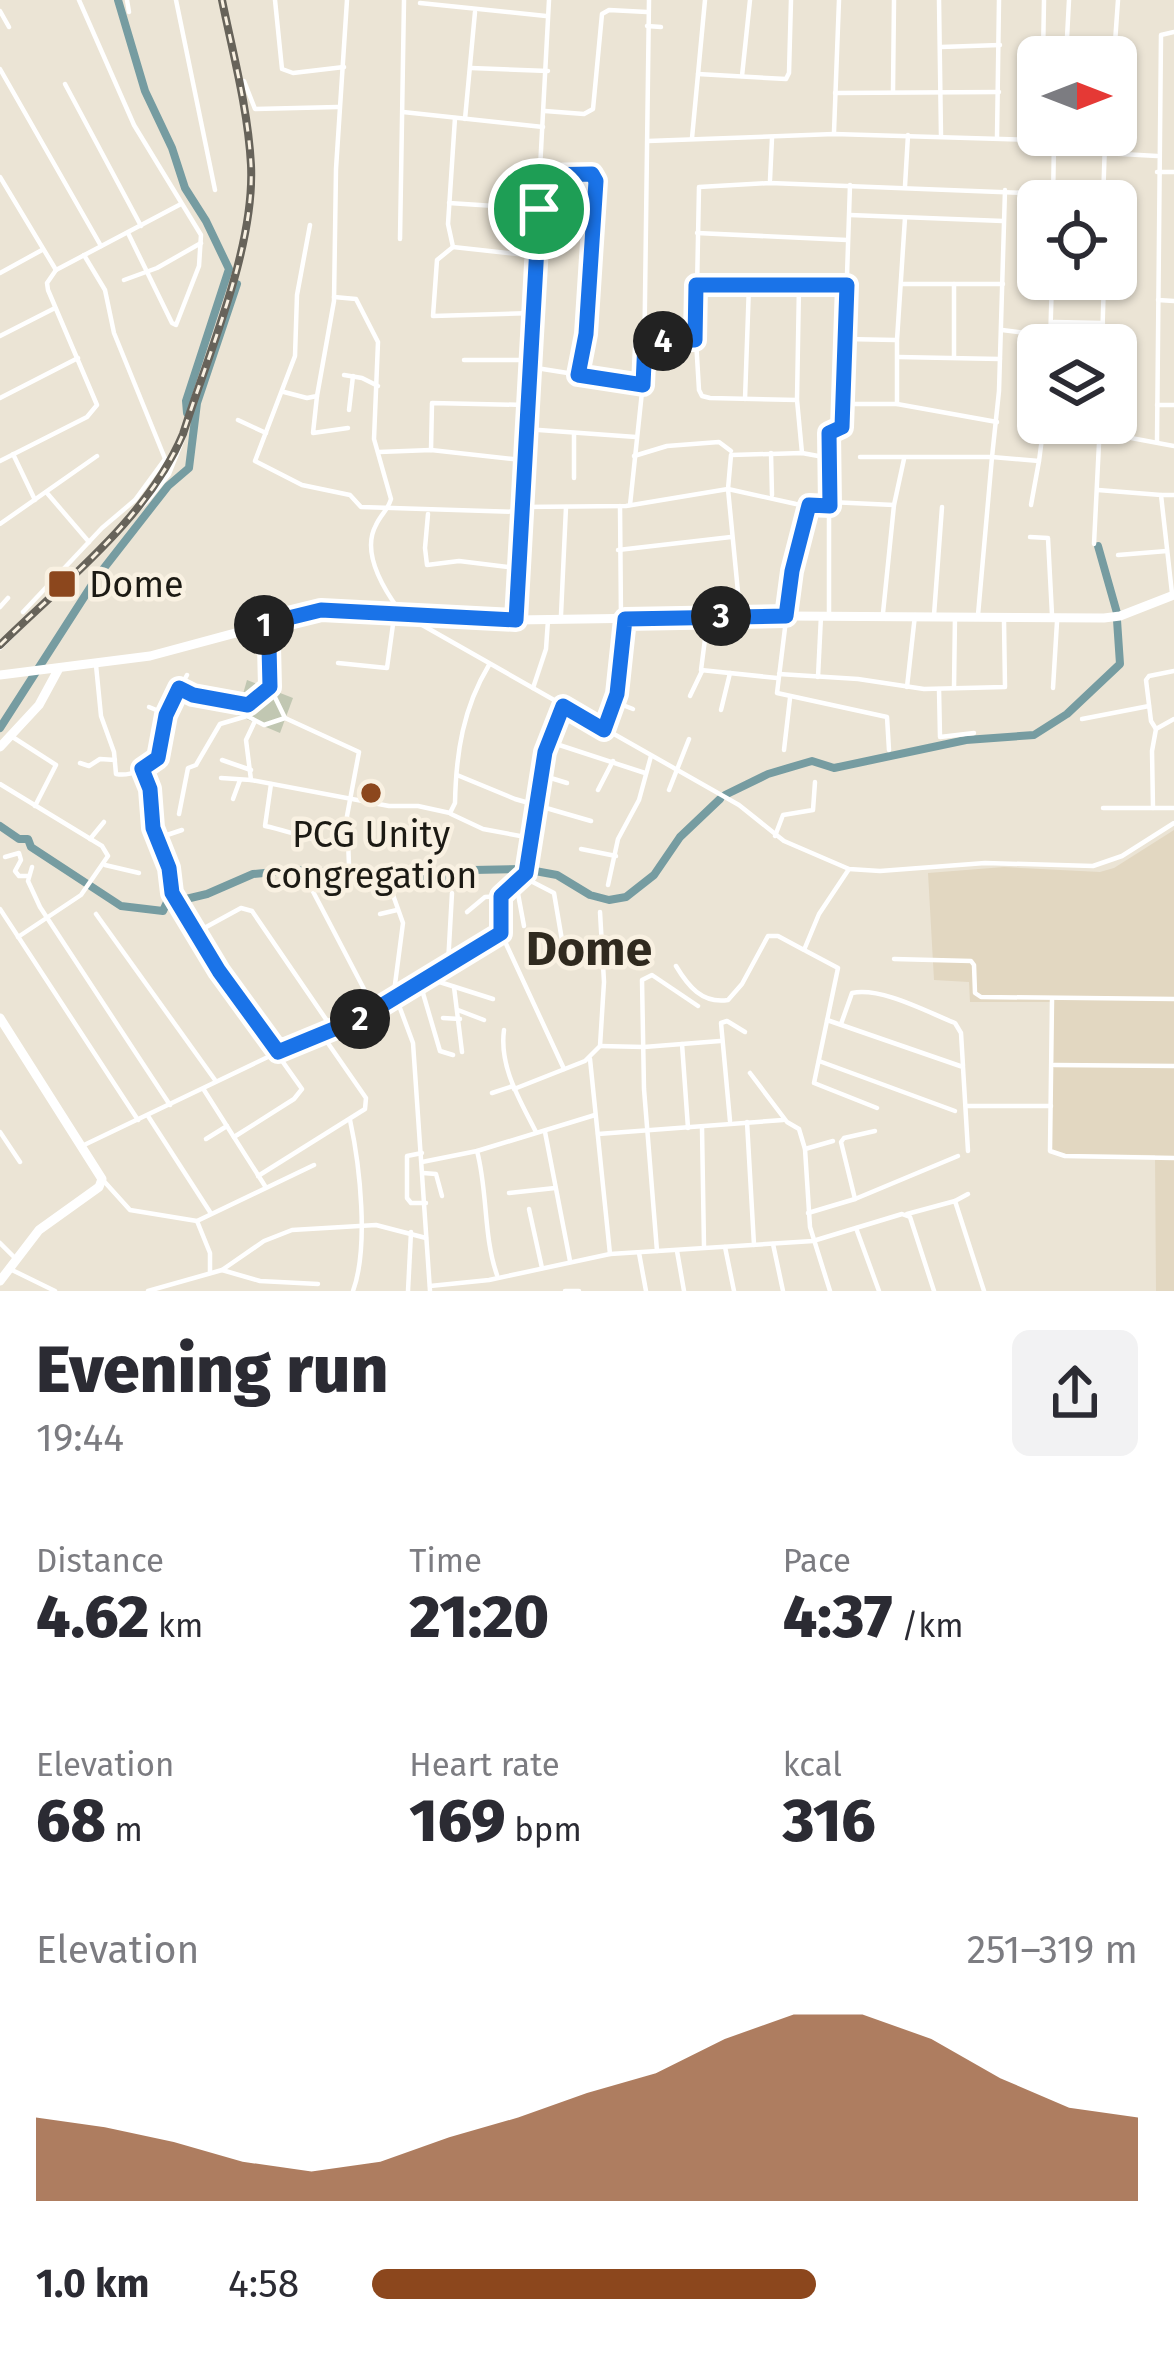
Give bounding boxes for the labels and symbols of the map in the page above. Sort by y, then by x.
north arrow [1017,36,1137,156]
pin [488,158,590,260]
pin: 4 [633,311,693,371]
place label: Dome [89,563,184,607]
marker: Dome [46,568,78,600]
pin: 3 [691,586,751,646]
pin: 1 [234,595,294,655]
marker: PCG Unity congregation [358,780,384,806]
place label: PCG Unity congregation [265,813,477,898]
district label: Dome [526,920,652,978]
pin: 2 [330,989,390,1049]

